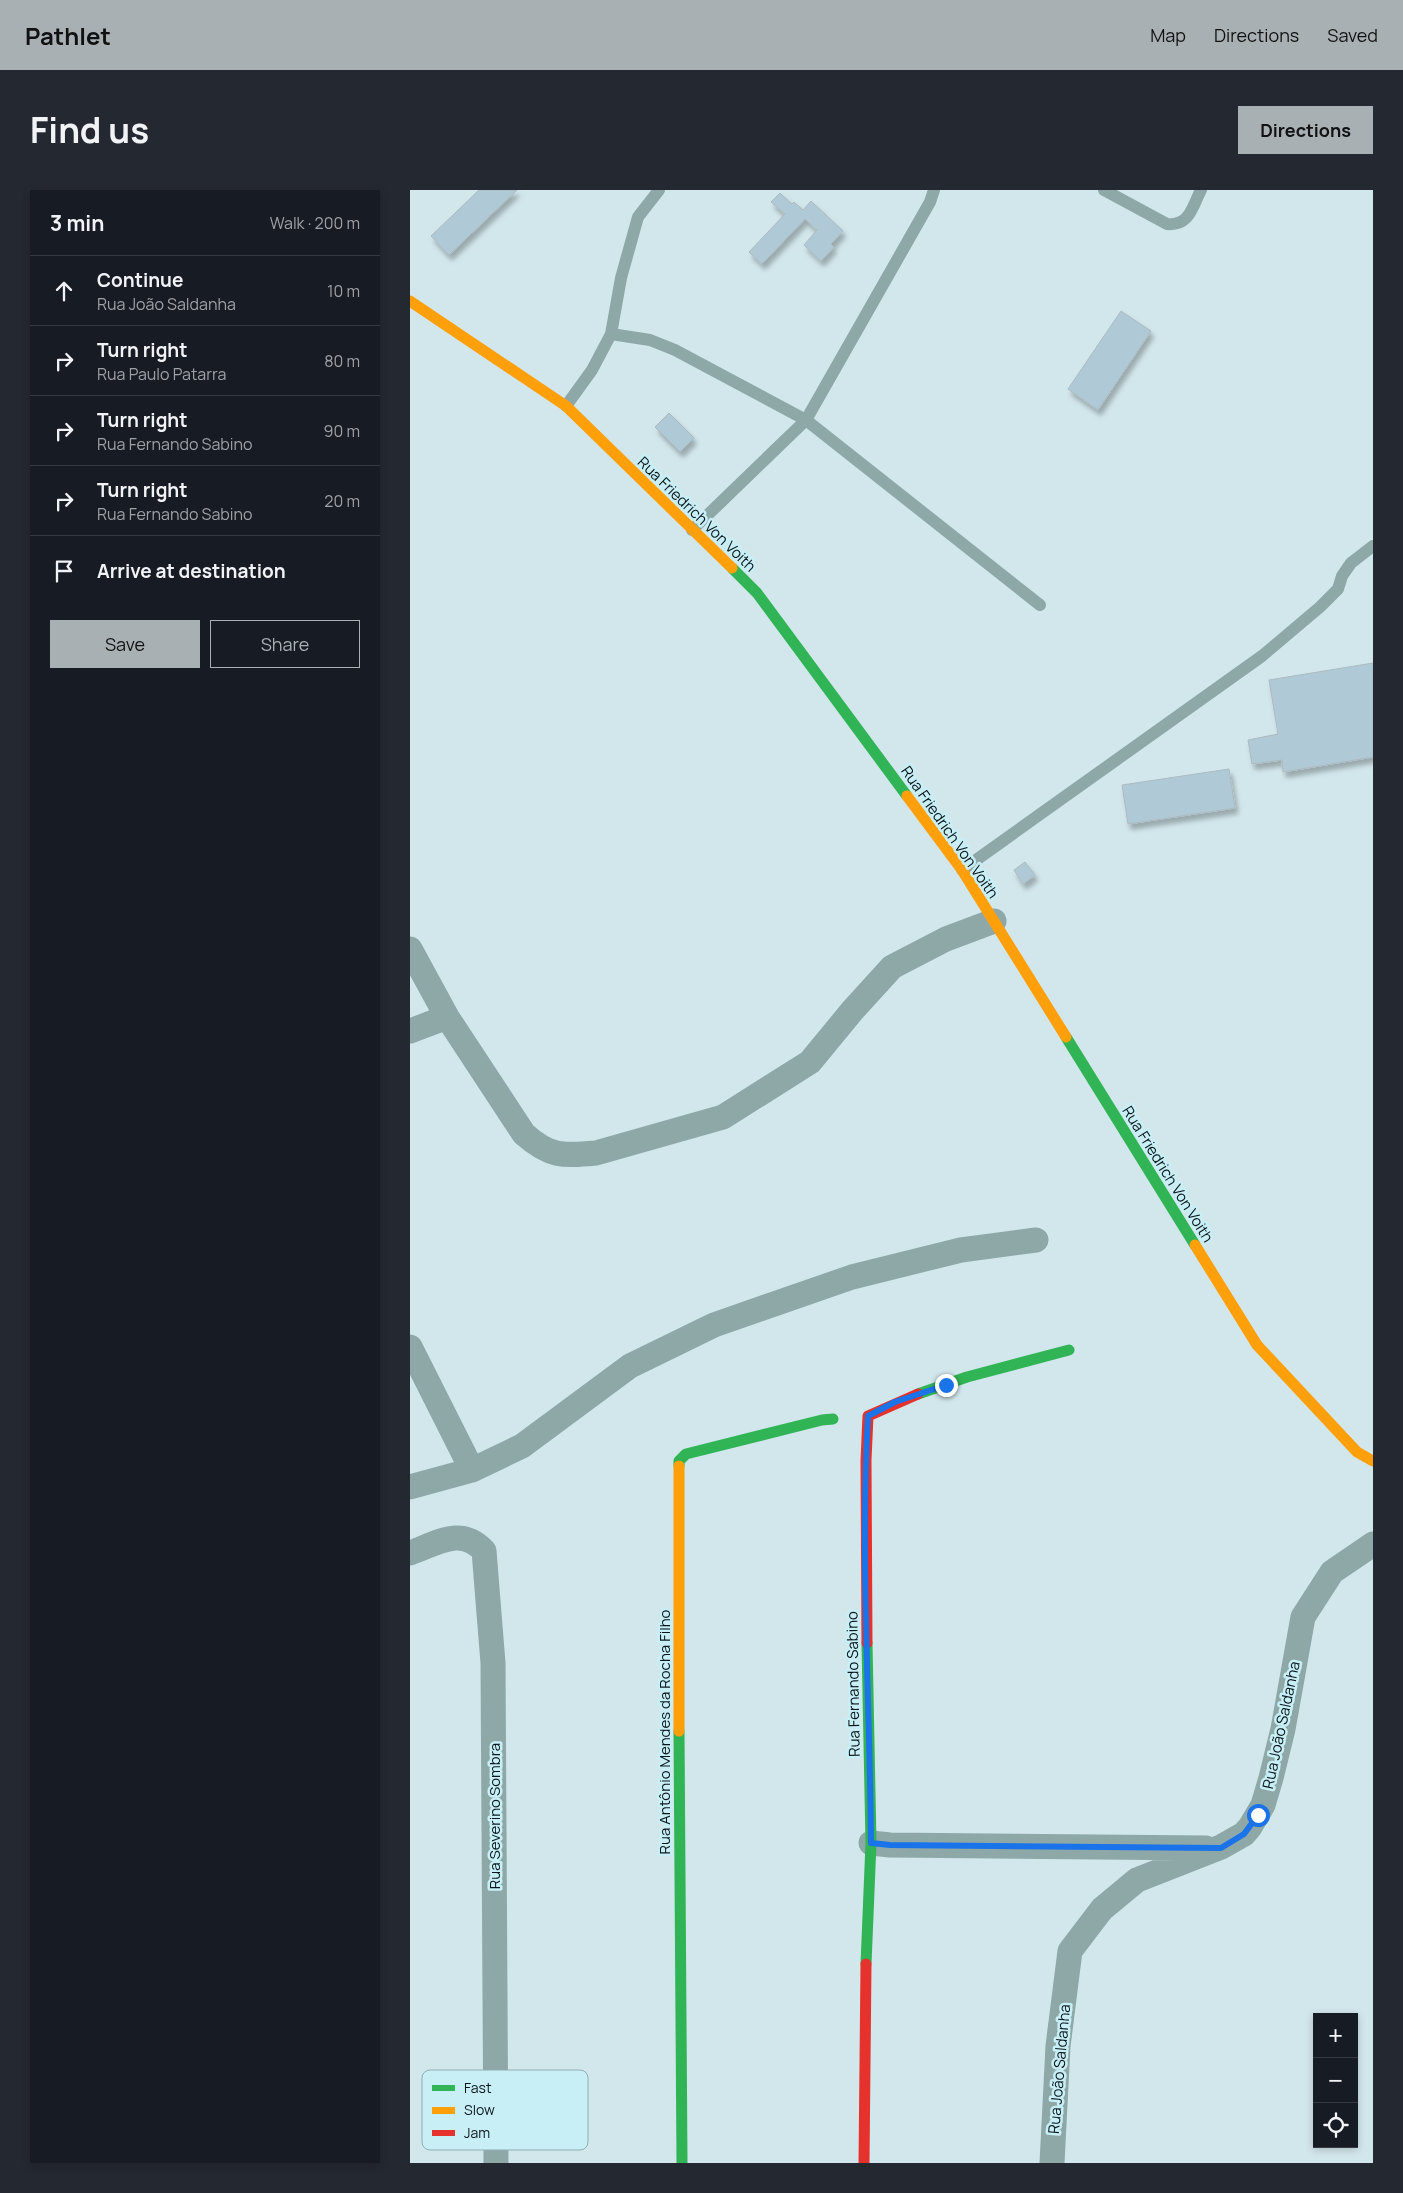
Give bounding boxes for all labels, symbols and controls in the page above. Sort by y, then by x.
text: Pathlet [25,19,111,52]
text: Map [1150,23,1186,47]
text: Directions [1214,23,1299,47]
text: Saved [1327,23,1378,47]
text: Find us [30,106,149,154]
button: Directions [1238,106,1373,154]
text: 3 min [50,209,104,237]
text: Walk · 200 m [270,212,360,234]
text: Continue [97,267,183,293]
icon: ahead [50,277,78,305]
text: 10 m [327,280,360,302]
text: Rua João Saldanha [97,293,236,315]
text: Turn right [97,337,187,363]
icon: right [50,347,78,375]
text: 80 m [324,350,360,372]
text: Rua Paulo Patarra [97,363,226,385]
text: Turn right [97,407,187,433]
icon: right [50,417,78,445]
text: 90 m [324,420,360,442]
text: Rua Fernando Sabino [97,433,252,455]
street label: Rua Friedrich Von Voith [633,452,761,576]
text: Turn right [97,477,187,503]
icon: right [50,487,78,515]
text: 20 m [324,490,360,512]
text: Rua Fernando Sabino [97,503,252,525]
icon: arrive [50,557,78,585]
text: Arrive at destination [97,558,286,584]
button: Save [50,620,200,668]
button: Share [210,620,360,668]
street label: Rua Friedrich Von Voith [896,762,1004,903]
street label: Rua Friedrich Von Voith [1117,1102,1219,1246]
route end [935,1374,958,1397]
street label: Rua Antônio Mendes da Rocha Filho [654,1609,675,1854]
street label: Rua Fernando Sabino [841,1611,865,1757]
street label: Rua João Saldanha [1257,1659,1305,1791]
street label: Rua Severino Sombra [484,1743,505,1889]
route start [1247,1804,1270,1827]
street label: Rua João Saldanha [1043,2003,1075,2135]
map controls [1313,2013,1358,2148]
button: + [1313,2013,1358,2058]
button: − [1313,2058,1358,2103]
legend [422,2070,588,2150]
text: Fast [464,2078,492,2097]
text: Slow [464,2100,495,2119]
button: locate [1313,2103,1358,2148]
text: Jam [464,2123,490,2142]

